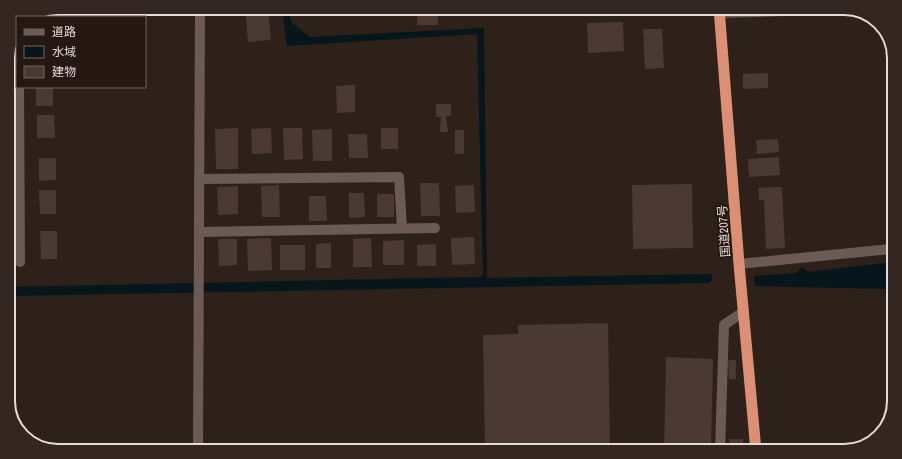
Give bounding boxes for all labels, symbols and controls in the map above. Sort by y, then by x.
legend [16,16,146,88]
text: 道路 [52,24,76,40]
text: 水域 [52,44,76,60]
text: 建物 [52,64,76,80]
street label: 国道207号 [714,204,734,258]

